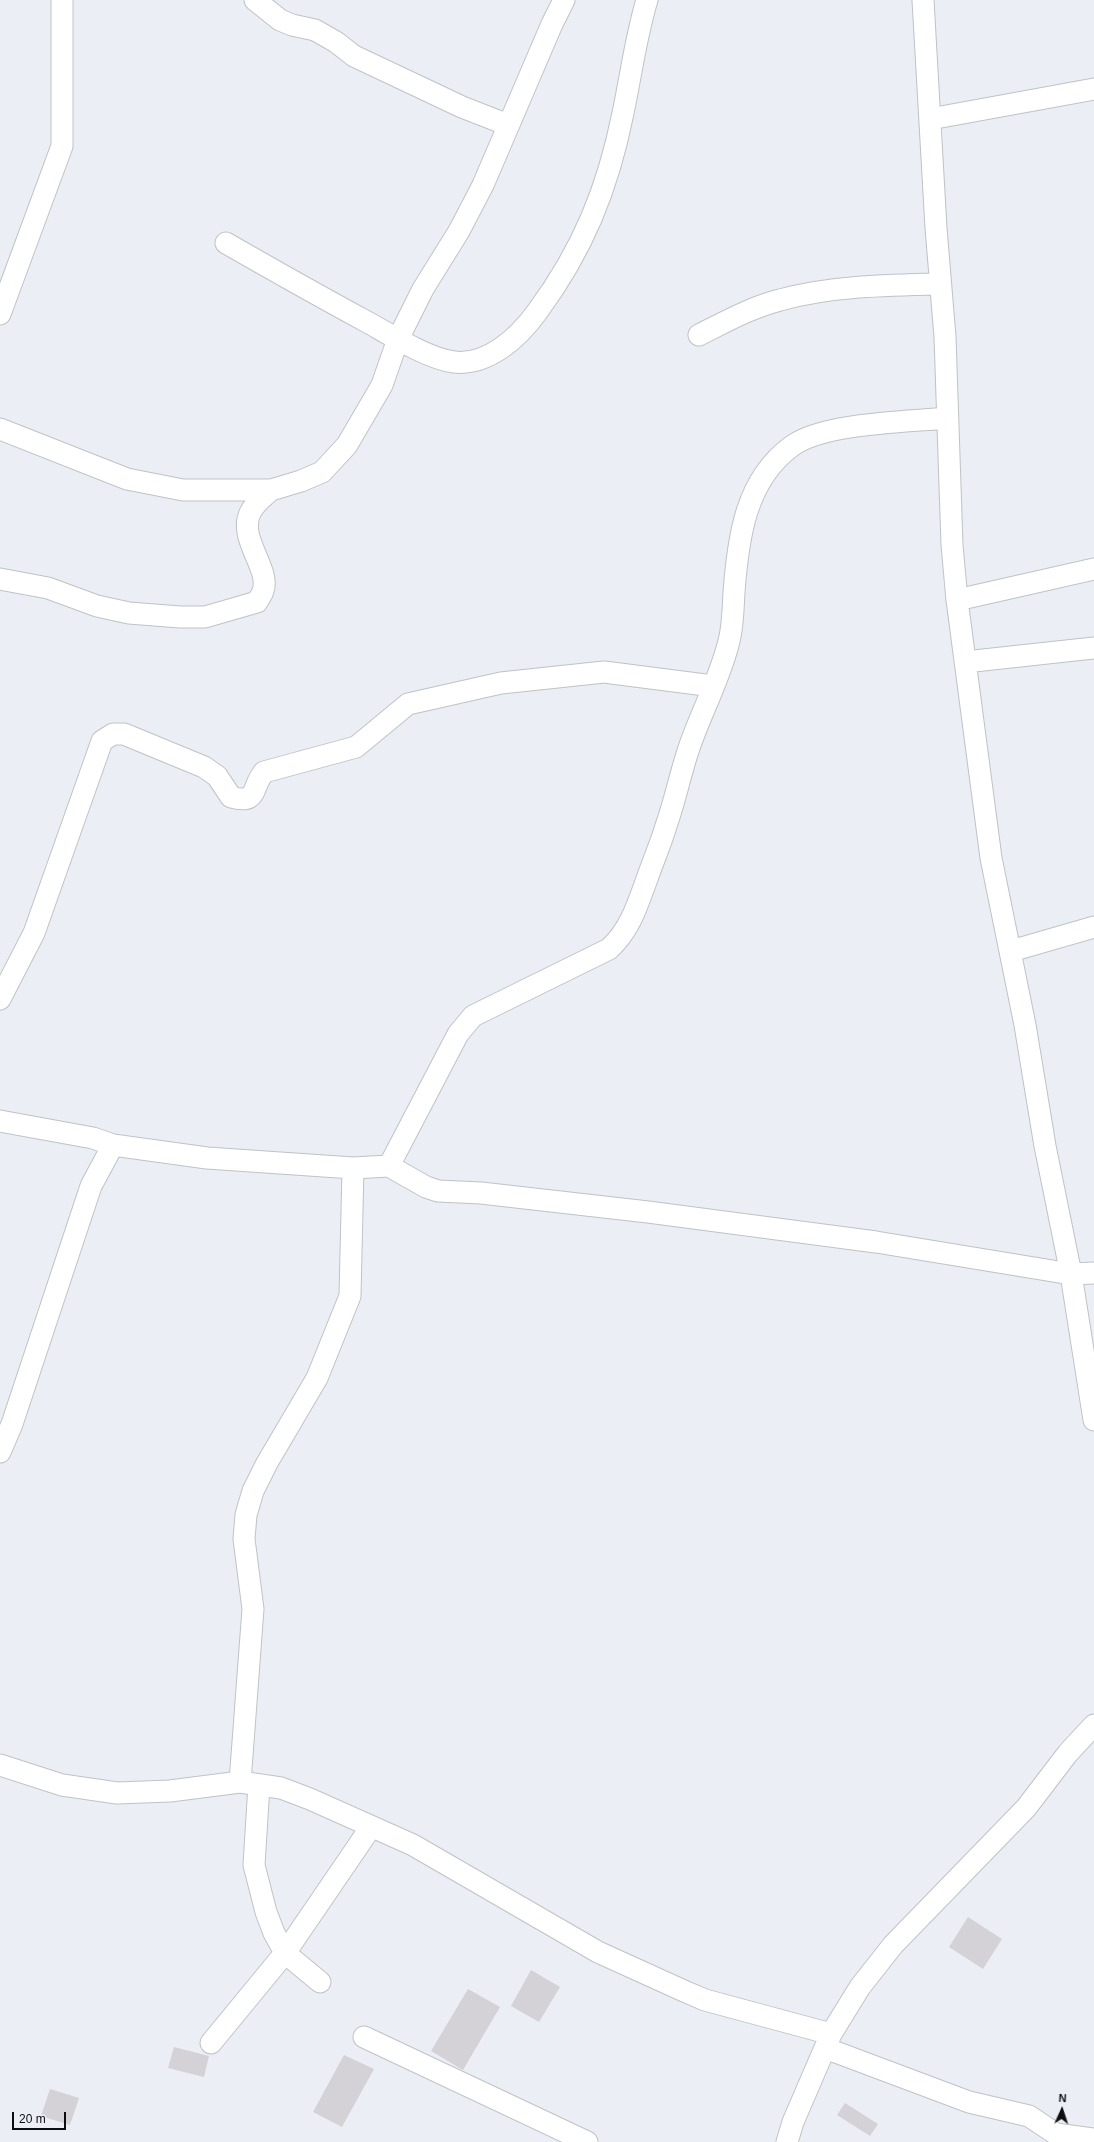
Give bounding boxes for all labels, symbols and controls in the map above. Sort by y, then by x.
north arrow [1042,2090,1082,2130]
text: N [1058,2092,1067,2104]
scale bar [14,2104,68,2130]
text: 20 m [19,2112,46,2126]

